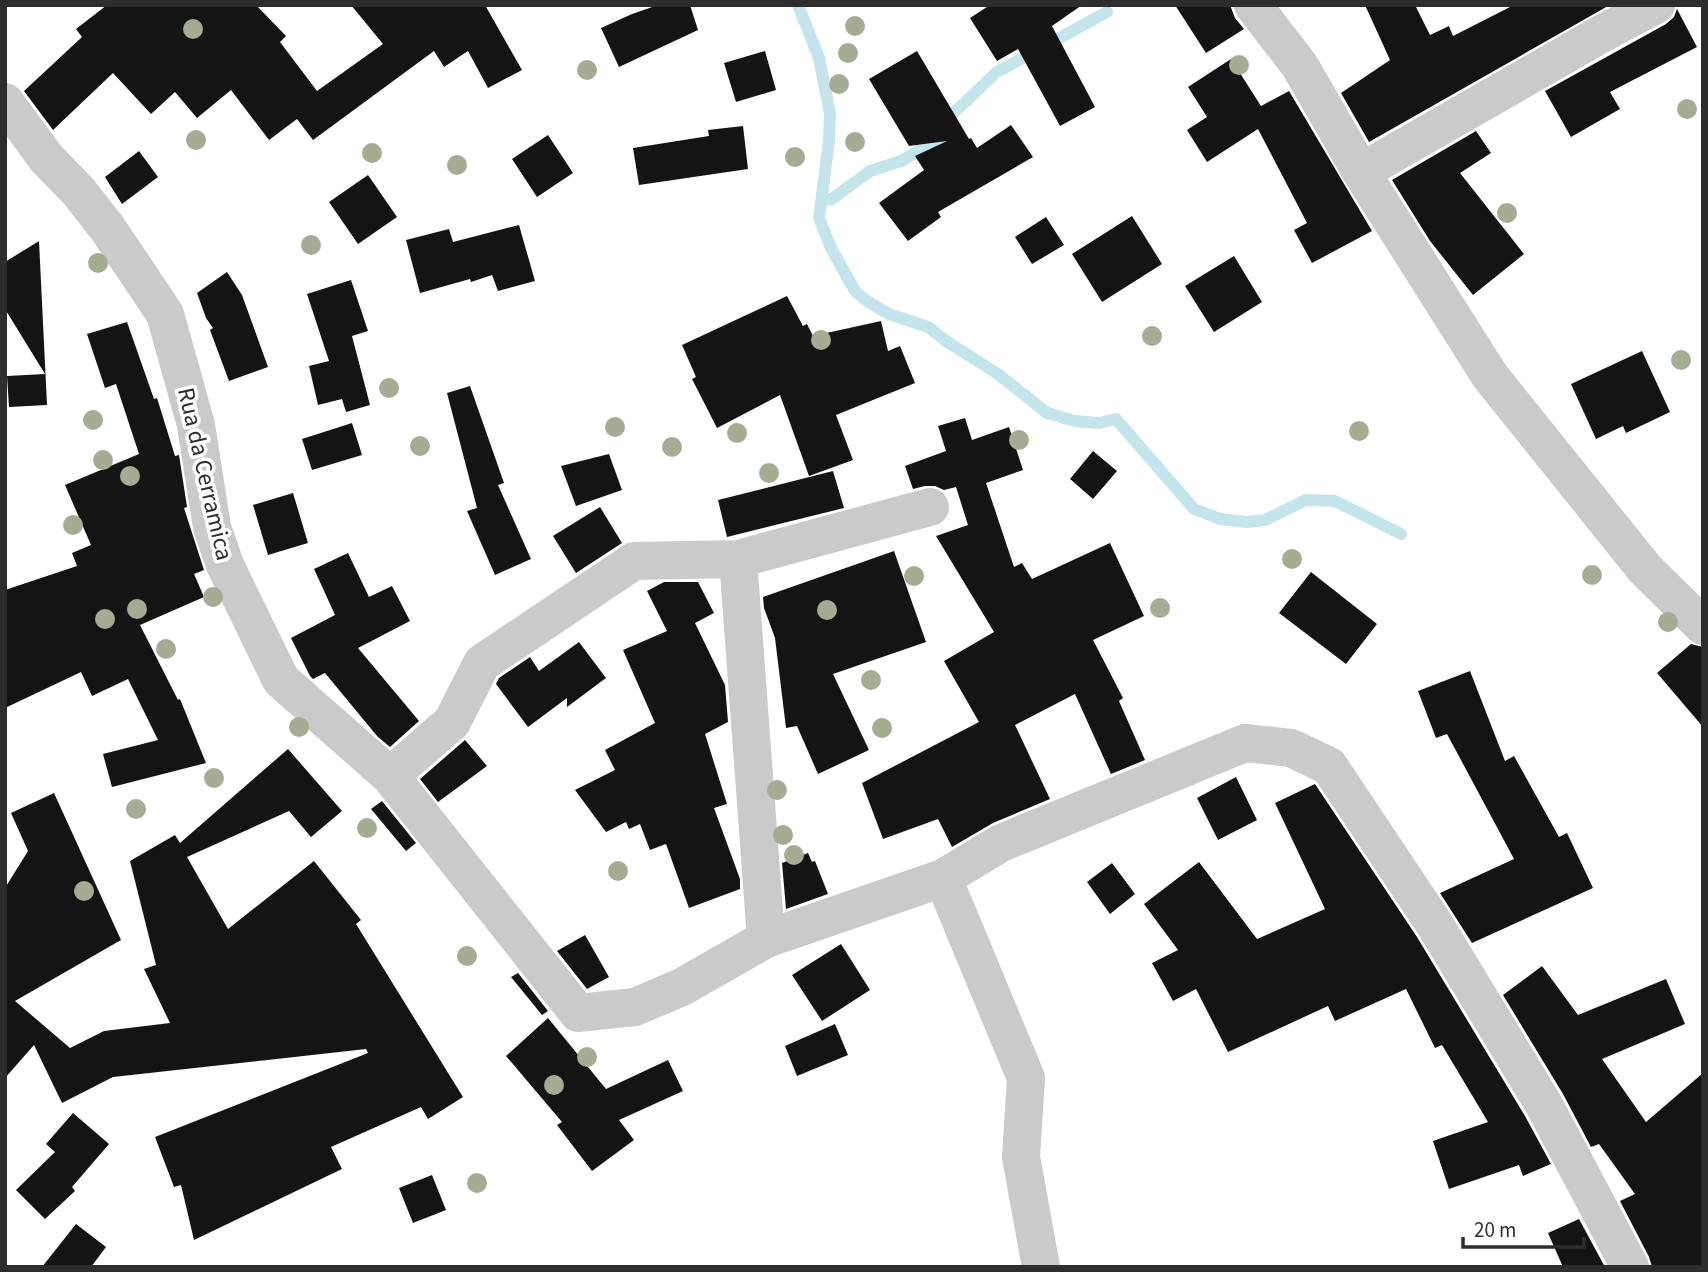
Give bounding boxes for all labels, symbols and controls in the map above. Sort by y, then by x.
street label: Rua da Cerramica [168,384,242,564]
scale bar [1463,1206,1584,1250]
text: 20 m [1474,1215,1516,1245]

